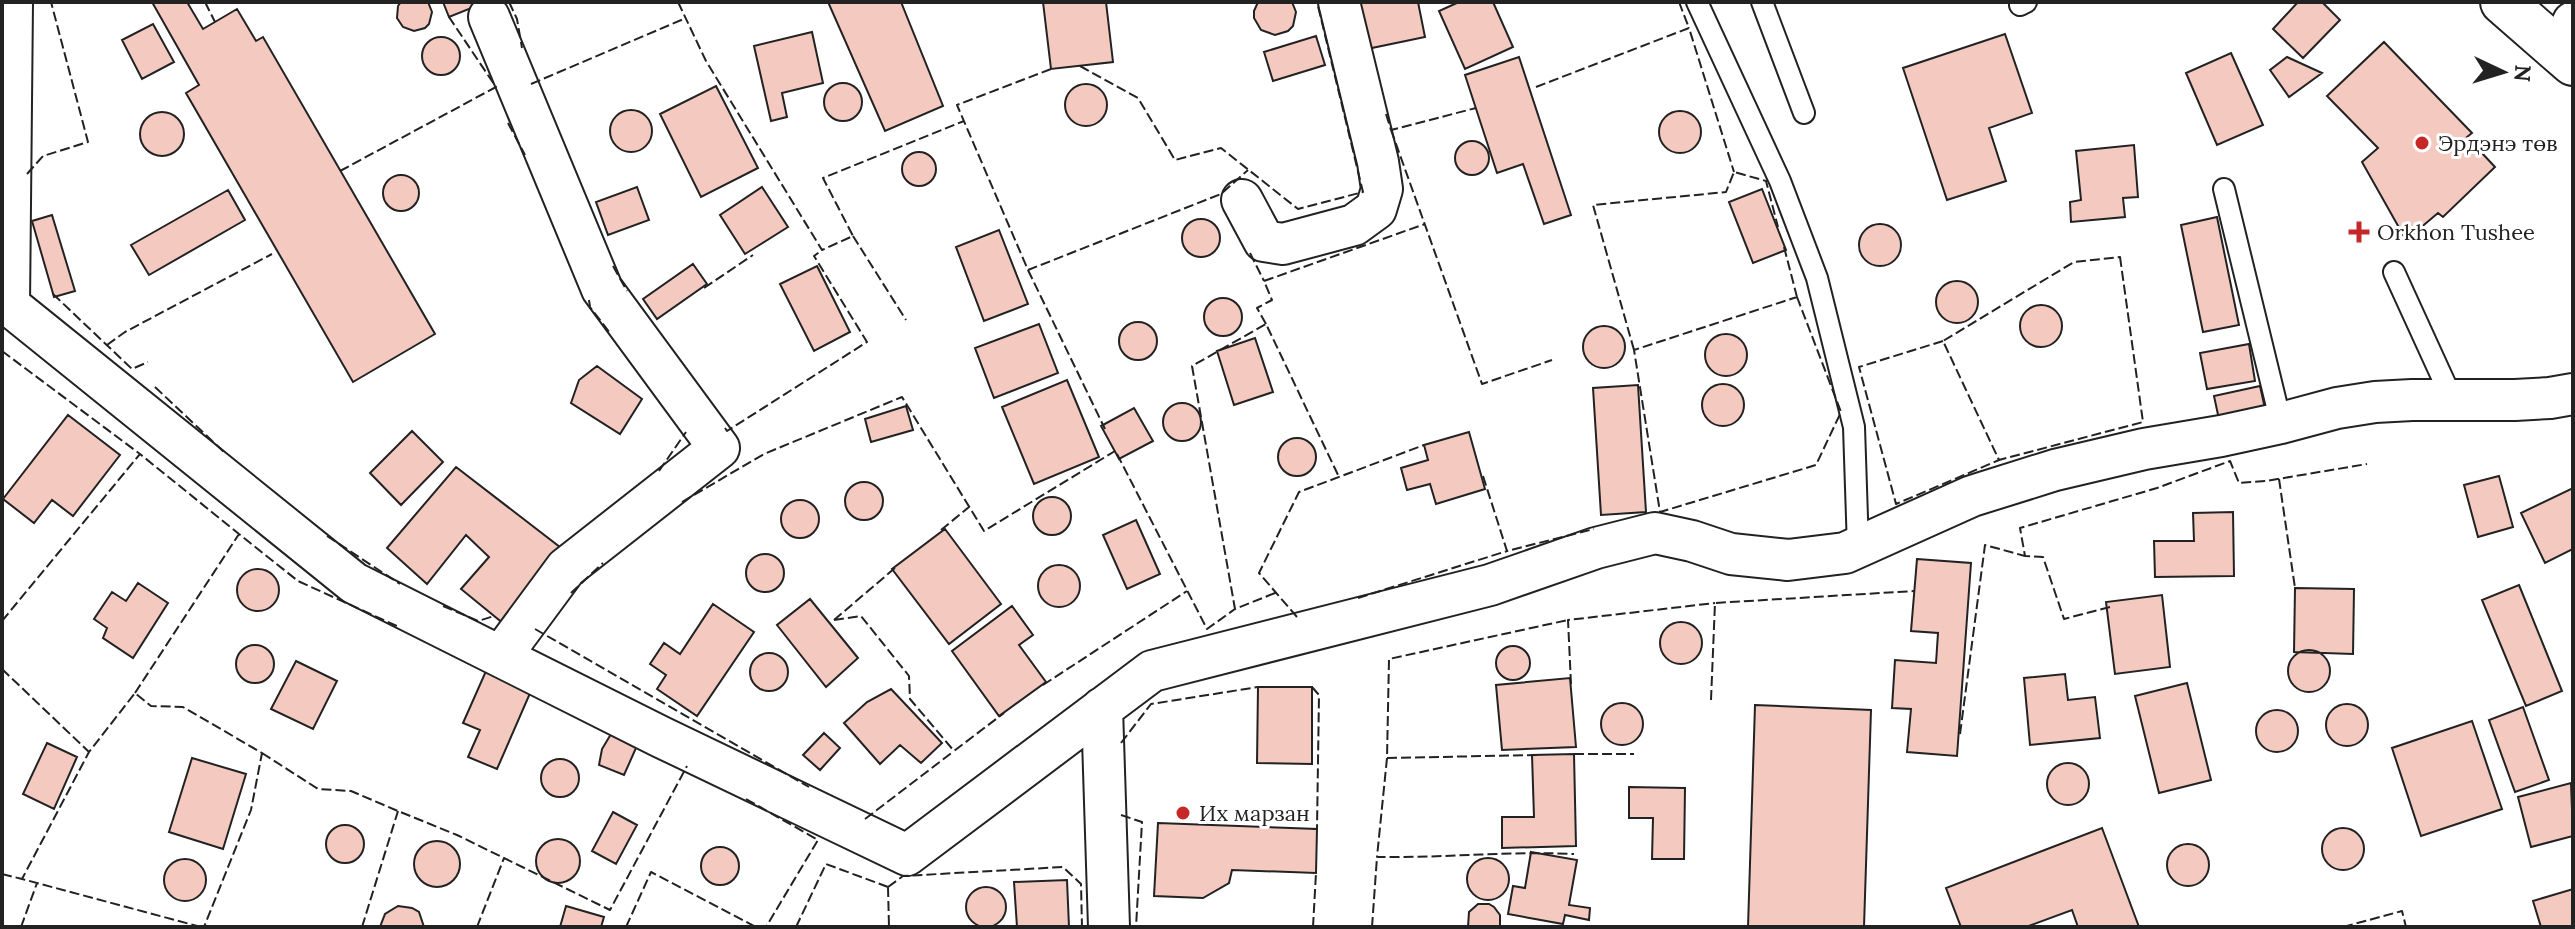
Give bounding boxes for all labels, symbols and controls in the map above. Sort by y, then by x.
north arrow [2463,32,2543,112]
text: N [2508,64,2538,83]
place label: Эрдэнэ төв [2438,129,2558,157]
marker: Эрдэнэ төв [2413,134,2431,152]
place label: Orkhon Tushee [2377,218,2535,246]
marker: Orkhon Tushee [2348,221,2370,243]
place label: Их марзан [1199,799,1310,827]
marker: Их марзан [1174,804,1192,822]

